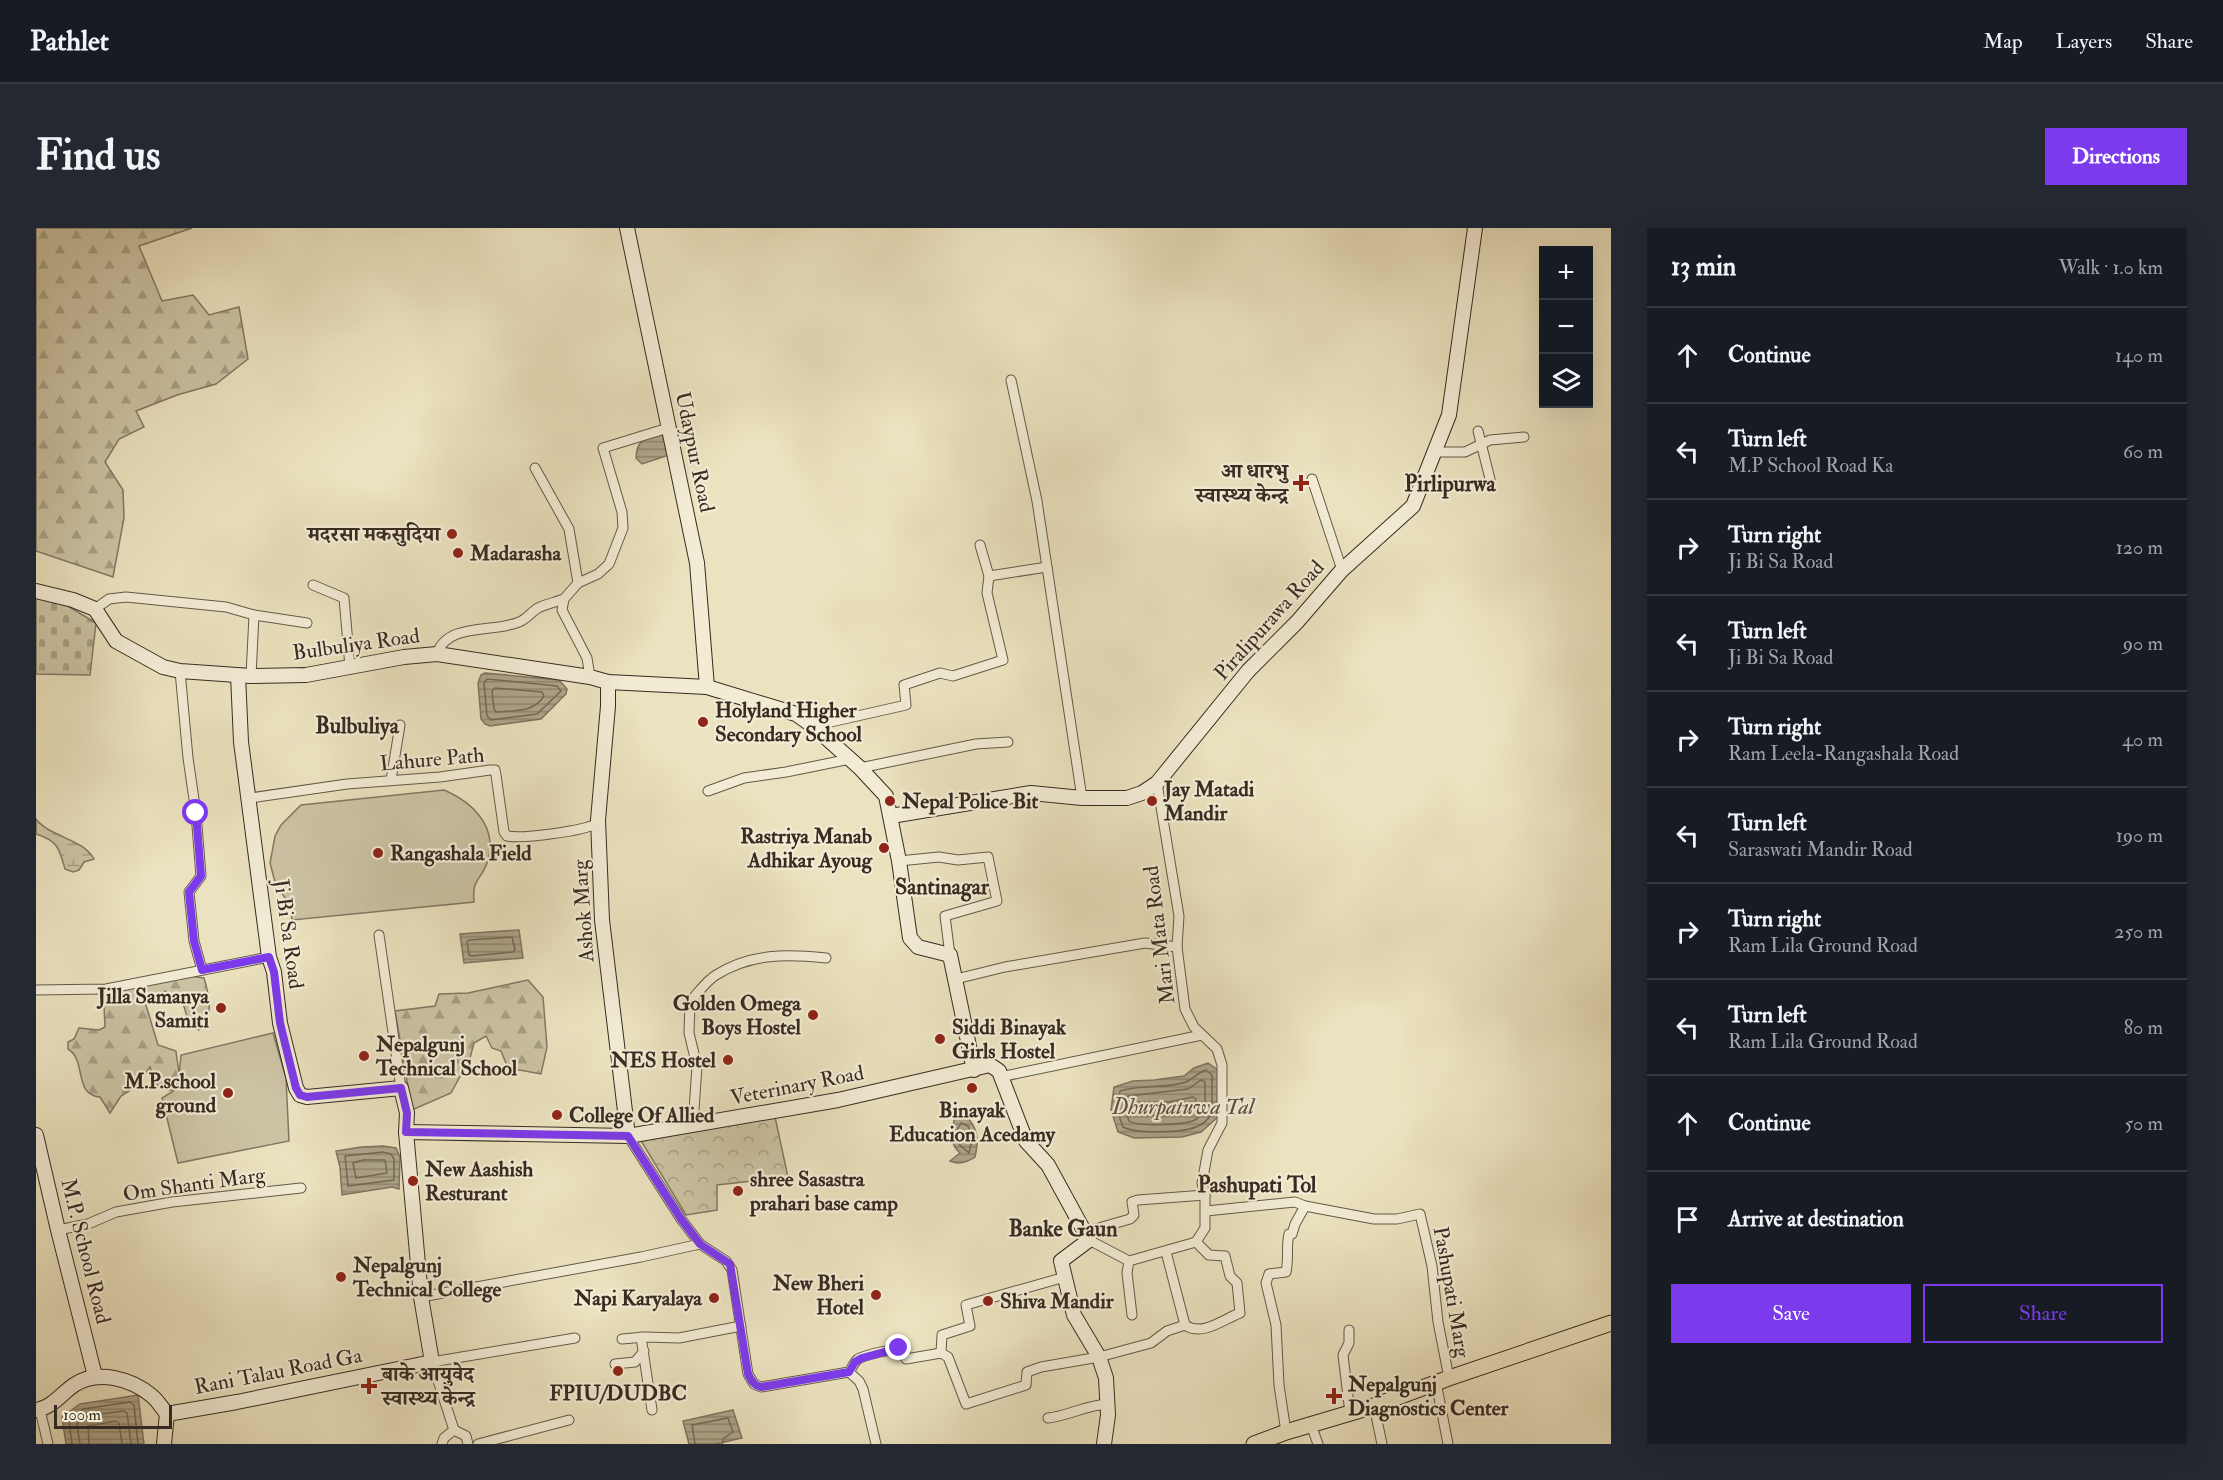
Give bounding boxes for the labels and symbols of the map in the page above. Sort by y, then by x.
street label: Udaypur Road [669,389,721,516]
place label: आ धारभु स्वास्थ्य केन्द्र [1193,458,1290,509]
district label: Pirlipurwa [1404,470,1497,499]
marker: आ धारभु स्वास्थ्य केन्द्र [1292,474,1310,492]
place label: मदरसा मकसुदिया [305,521,441,548]
marker: मदरसा मकसुदिया [445,527,459,541]
place label: Madarasha [469,540,562,567]
marker: Madarasha [451,546,465,560]
street label: Piralipurawa Road [1208,554,1331,686]
street label: Bulbuliya Road [291,622,422,667]
place label: Holyland Higher Secondary School [715,697,862,748]
district label: Bulbuliya [315,712,400,741]
marker: Holyland Higher Secondary School [696,715,710,729]
street label: Lahure Path [379,741,485,778]
place label: Jay Matadi Mandir [1163,776,1255,827]
place label: Nepal Police Bit [901,788,1039,815]
marker: Nepal Police Bit [883,794,897,808]
marker: Jay Matadi Mandir [1145,794,1159,808]
route start [182,799,208,825]
place label: Rastriya Manab Adhikar Ayoug [740,823,873,874]
place label: Rangashala Field [390,840,532,867]
marker: Rastriya Manab Adhikar Ayoug [877,841,891,855]
marker: Rangashala Field [371,846,385,860]
street label: Ashok Marg [566,858,601,964]
street label: Mari Mata Road [1138,864,1181,1006]
district label: Santinagar [895,873,990,902]
street label: Ji Bi Sa Road [267,876,310,991]
place label: Jilla Samanya Samiti [97,983,210,1034]
place label: Golden Omega Boys Hostel [673,990,802,1041]
marker: Jilla Samanya Samiti [214,1001,228,1015]
marker: Golden Omega Boys Hostel [806,1008,820,1022]
place label: Siddi Binayak Girls Hostel [952,1014,1067,1065]
place label: Nepalgunj Technical School [375,1031,518,1082]
marker: Siddi Binayak Girls Hostel [933,1032,947,1046]
place label: NES Hostel [610,1047,717,1074]
marker: Nepalgunj Technical School [357,1049,371,1063]
marker: NES Hostel [721,1053,735,1067]
street label: Veterinary Road [728,1059,867,1112]
place label: M.P.school ground [123,1068,217,1119]
marker: Binayak Education Acedamy [965,1081,979,1095]
marker: M.P.school ground [221,1086,235,1100]
water label: Dhurpatuwa Tal [1111,1093,1256,1121]
place label: Binayak Education Acedamy [889,1097,1056,1148]
place label: College Of Allied [569,1102,715,1129]
marker: College Of Allied [550,1108,564,1122]
place label: New Aashish Resturant [424,1156,533,1207]
street label: Om Shanti Marg [121,1161,268,1208]
place label: shree Sasastra prahari base camp [749,1166,898,1217]
district label: Pashupati Tol [1197,1171,1317,1200]
marker: New Aashish Resturant [406,1174,420,1188]
street label: M.P. School Road [54,1176,117,1327]
marker: shree Sasastra prahari base camp [731,1184,745,1198]
district label: Banke Gaun [1008,1215,1118,1243]
street label: Pashupati Marg [1427,1225,1476,1360]
place label: Nepalgunj Technical College [352,1252,502,1303]
marker: Nepalgunj Technical College [334,1270,348,1284]
place label: New Bheri Hotel [772,1270,865,1321]
place label: Napi Karyalaya [573,1285,703,1312]
marker: New Bheri Hotel [869,1288,883,1302]
place label: Shiva Mandir [1000,1288,1115,1315]
marker: Napi Karyalaya [707,1291,721,1305]
marker: Shiva Mandir [981,1294,995,1308]
route end [885,1334,911,1360]
street label: Rani Talau Road Ga [192,1342,365,1401]
place label: बाके आयुवेद स्वास्थ्य केन्द्र [380,1361,476,1412]
marker: FPIU/DUDBC [611,1364,625,1378]
place label: Nepalgunj Diagnostics Center [1347,1371,1510,1422]
marker: बाके आयुवेद स्वास्थ्य केन्द्र [360,1377,378,1395]
place label: FPIU/DUDBC [549,1380,687,1407]
marker: Nepalgunj Diagnostics Center [1325,1387,1343,1405]
scale bar [54,1402,172,1430]

